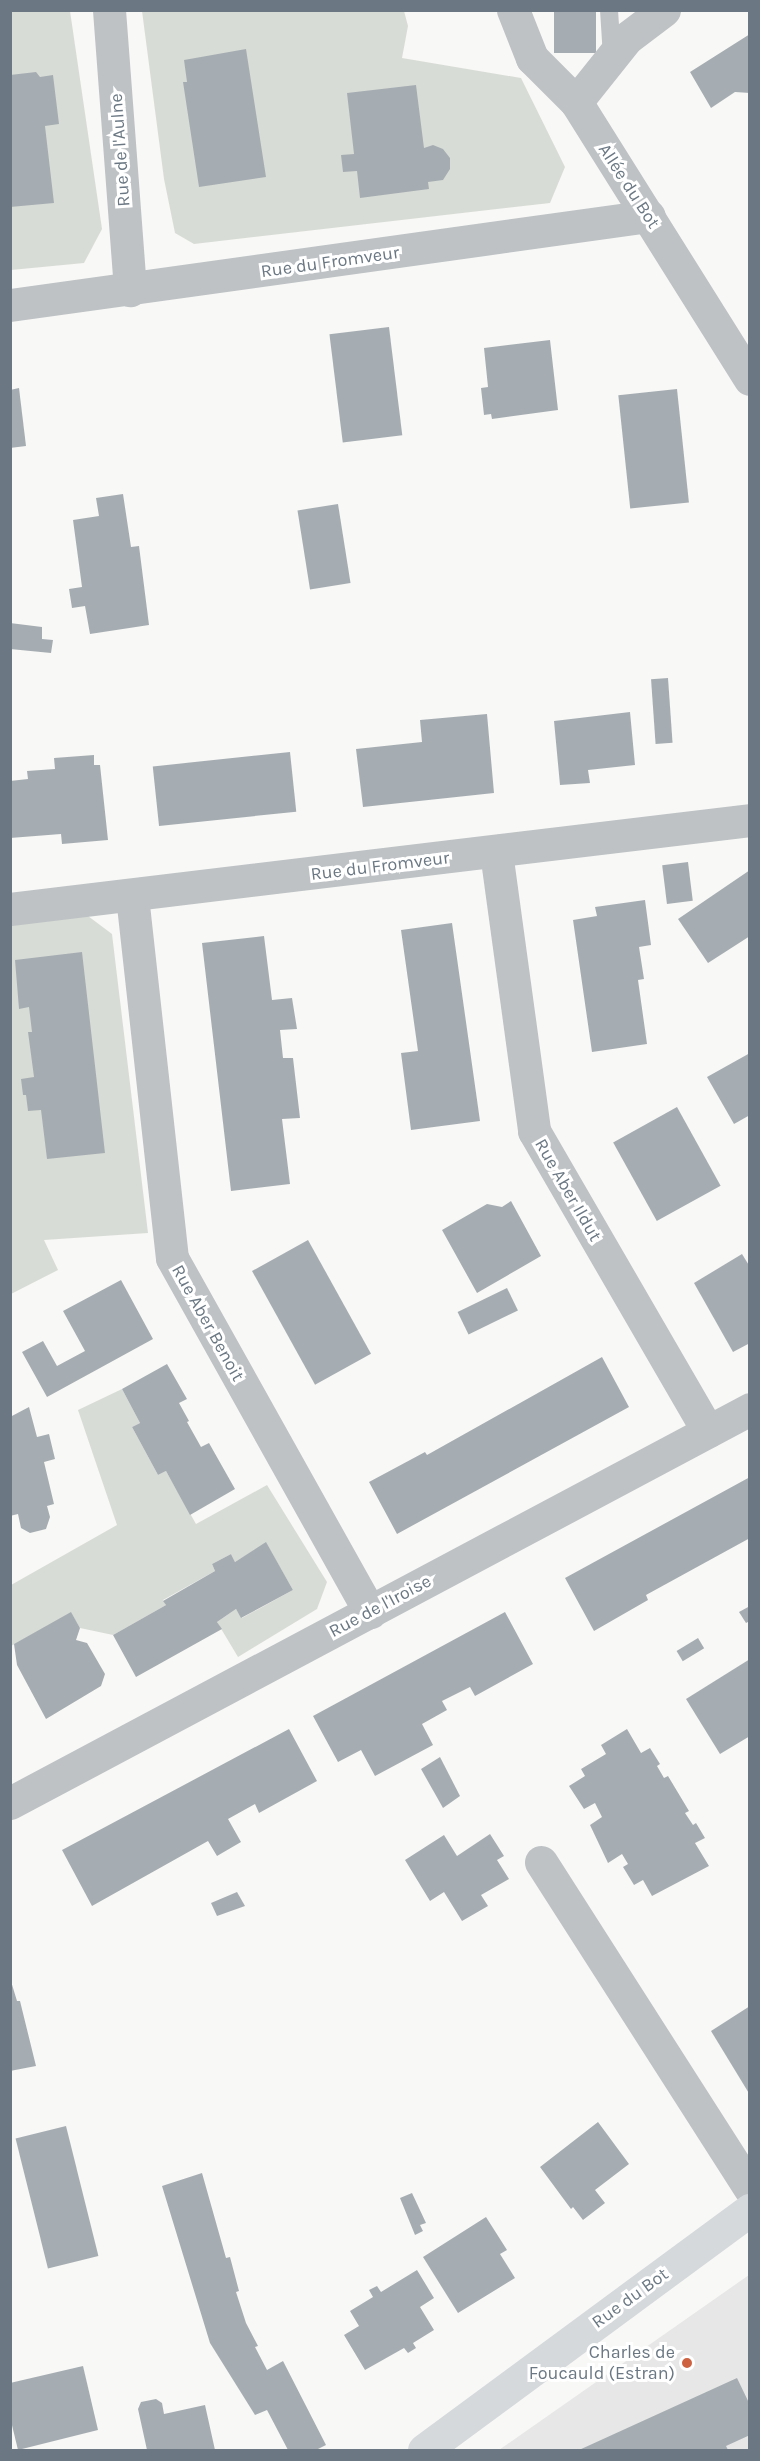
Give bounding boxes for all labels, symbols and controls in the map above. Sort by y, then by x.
street label: Rue de l'Aulne [105,93,135,207]
street label: Allée du Bot [594,140,664,232]
street label: Rue du Fromveur [259,242,401,282]
street label: Rue du Fromveur [309,847,451,885]
street label: Rue Aber Ildut [530,1135,606,1245]
street label: Rue Aber Benoit [167,1261,249,1385]
street label: Rue de l'Iroise [325,1570,435,1642]
street label: Rue du Bot [588,2263,672,2333]
place label: Charles de Foucauld (Estran) [529,2342,675,2384]
marker: Charles de Foucauld (Estran) [680,2356,694,2370]

